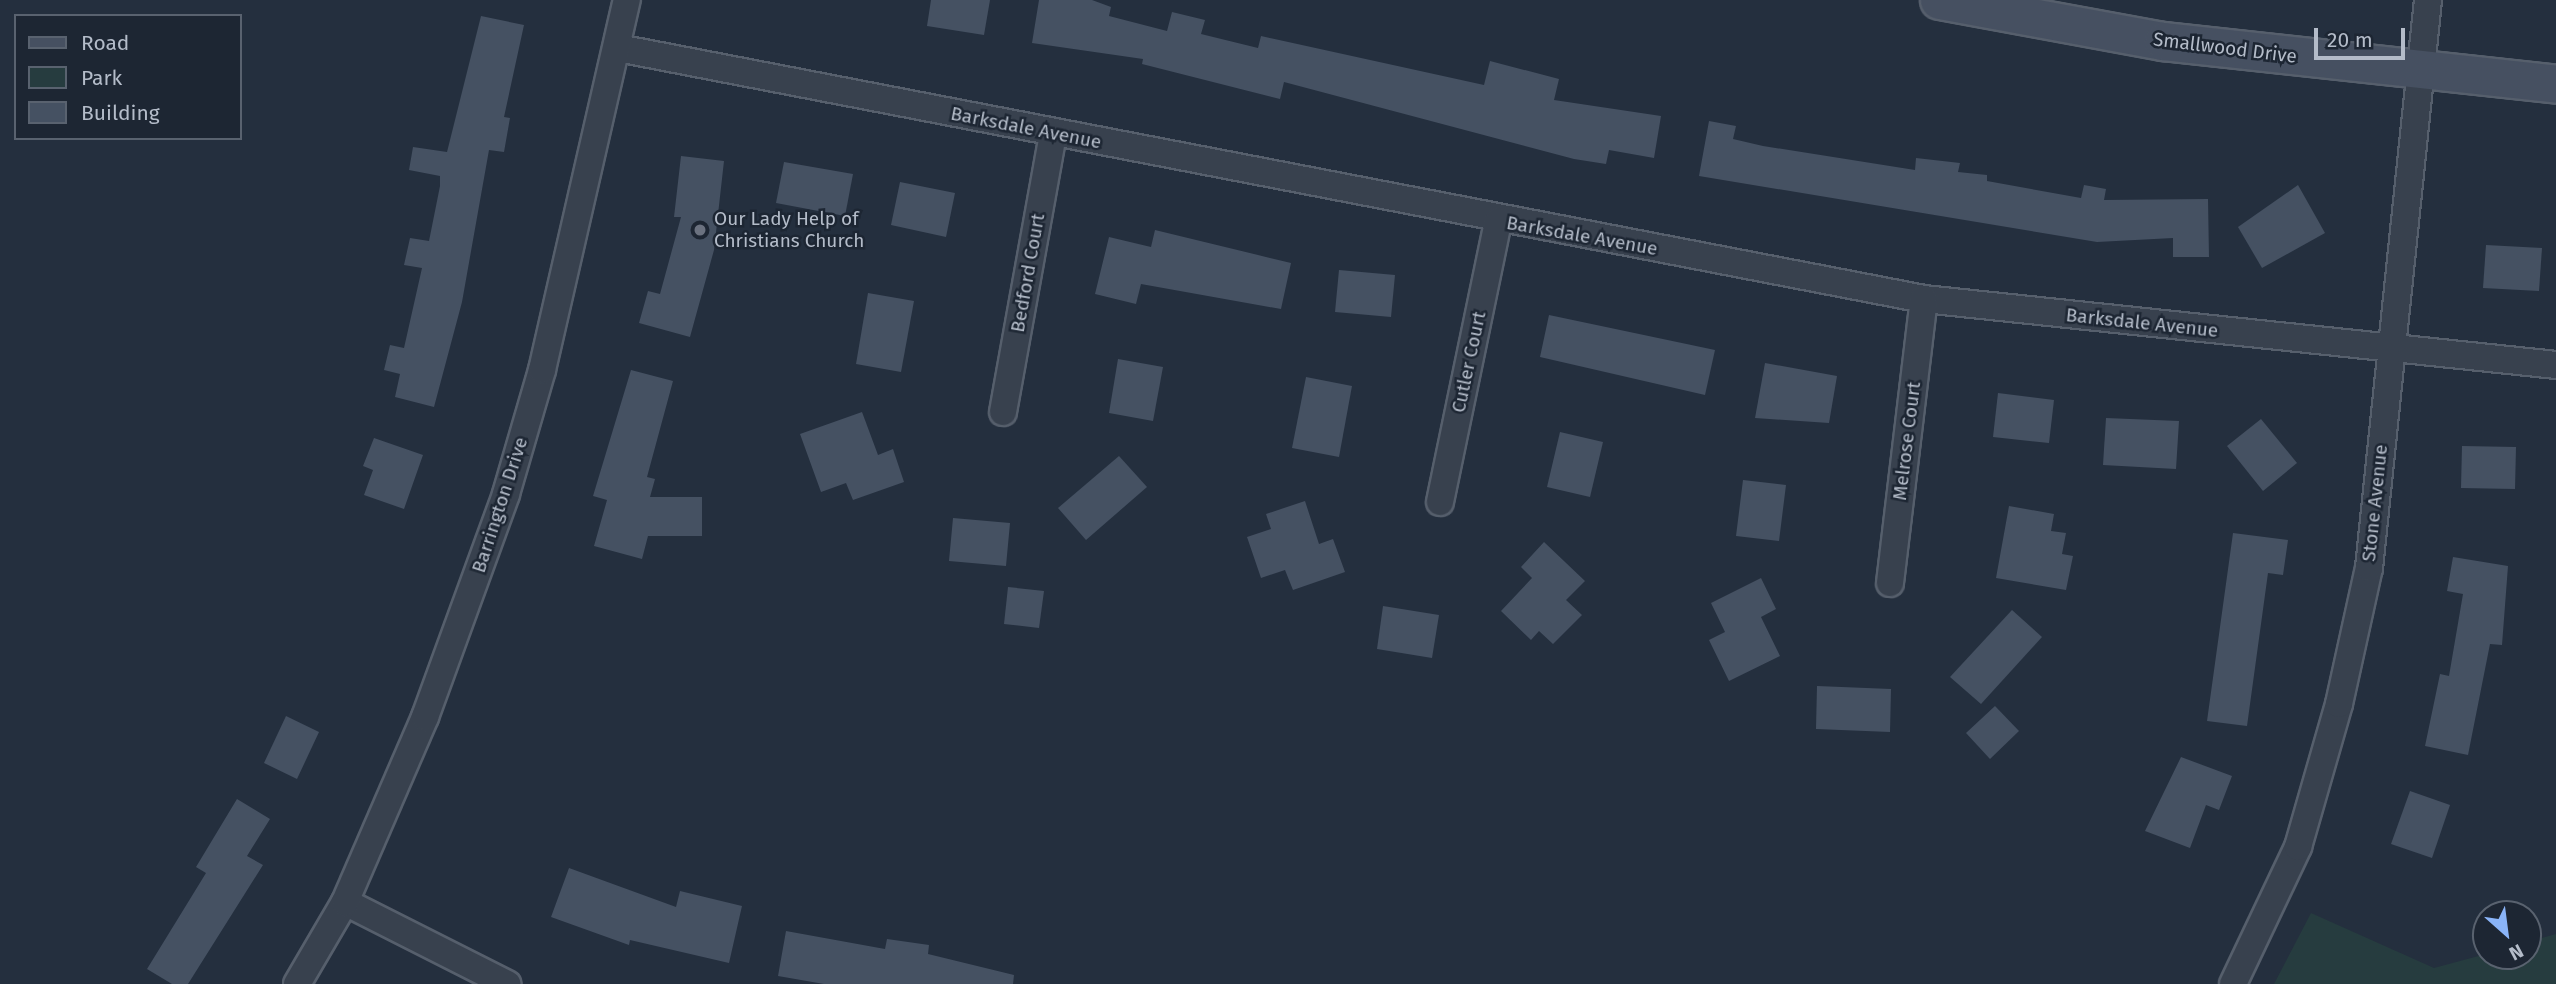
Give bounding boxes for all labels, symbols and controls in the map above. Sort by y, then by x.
legend [14,14,242,140]
scale bar [2318,14,2409,58]
text: 20 m [2327,27,2373,53]
street label: Smallwood Drive [2152,28,2298,68]
text: Road [81,30,129,56]
text: Park [81,65,122,91]
text: Building [81,100,160,126]
street label: Barksdale Avenue [949,102,1103,154]
place label: Our Lady Help of Christians Church [714,208,864,252]
street label: Barksdale Avenue [1505,211,1659,261]
street label: Bedford Court [1006,212,1050,334]
marker: Our Lady Help of Christians Church [692,222,708,238]
street label: Barksdale Avenue [2065,304,2219,342]
street label: Cutler Court [1447,309,1491,415]
street label: Melrose Court [1888,380,1926,502]
street label: Barrington Drive [467,434,533,576]
street label: Stone Avenue [2358,443,2392,563]
north arrow [2472,900,2542,970]
text: N [2505,939,2527,965]

